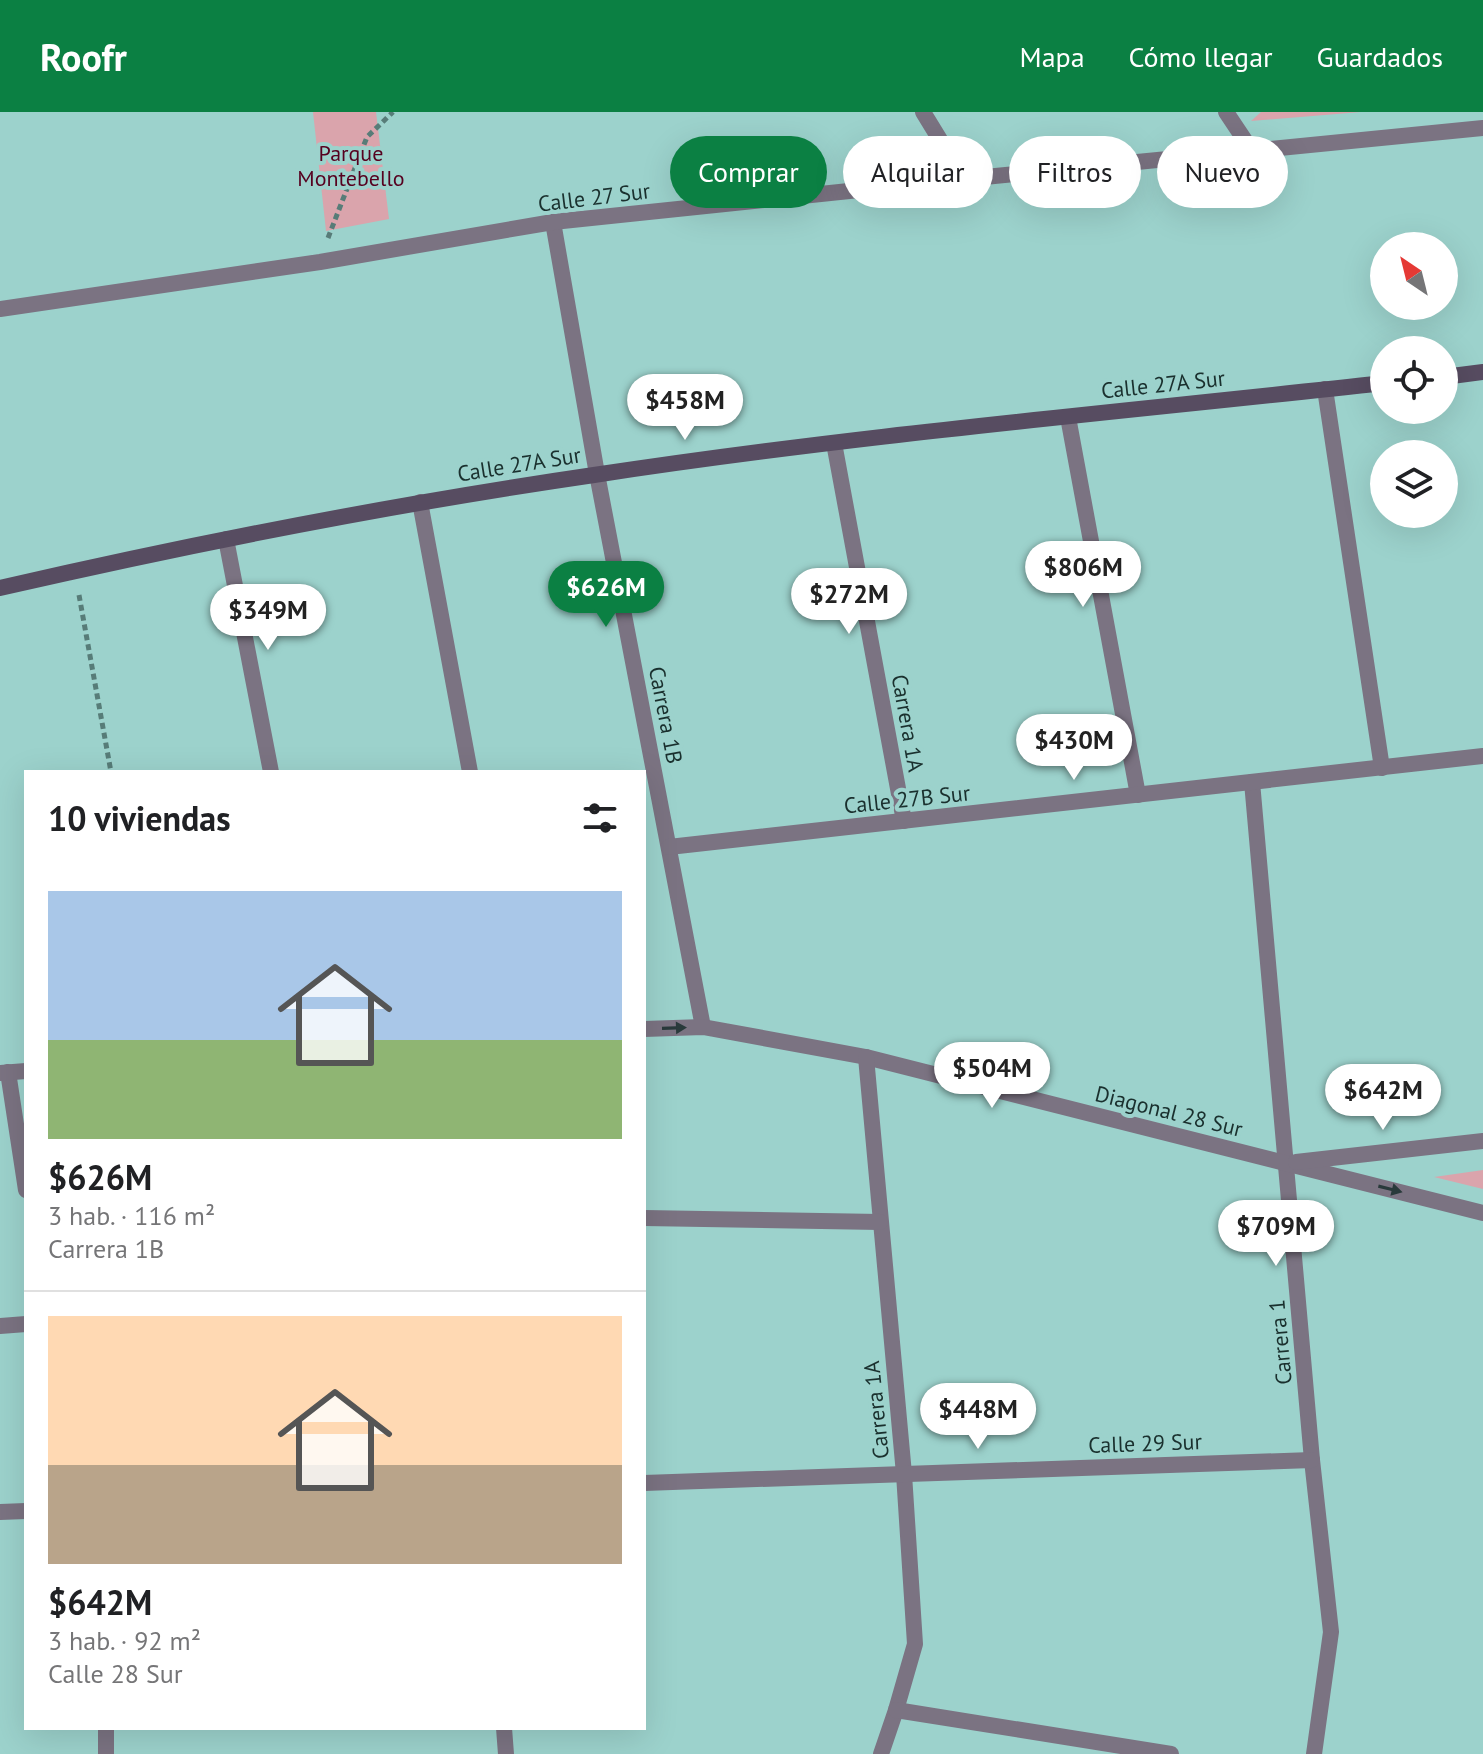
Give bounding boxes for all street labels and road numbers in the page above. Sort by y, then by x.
street label: Calle 27 Sur [536,176,652,218]
street label: Calle 27A Sur [1100,364,1227,404]
street label: Calle 27A Sur [455,440,583,488]
street label: Carrera 1B [643,664,689,766]
street label: Carrera 1A [886,672,930,774]
street label: Calle 27B Sur [843,778,972,820]
street label: Diagonal 28 Sur [1092,1079,1246,1143]
street label: Carrera 1 [1262,1298,1298,1386]
street label: Carrera 1A [857,1360,895,1460]
street label: Calle 29 Sur [1088,1427,1203,1459]

